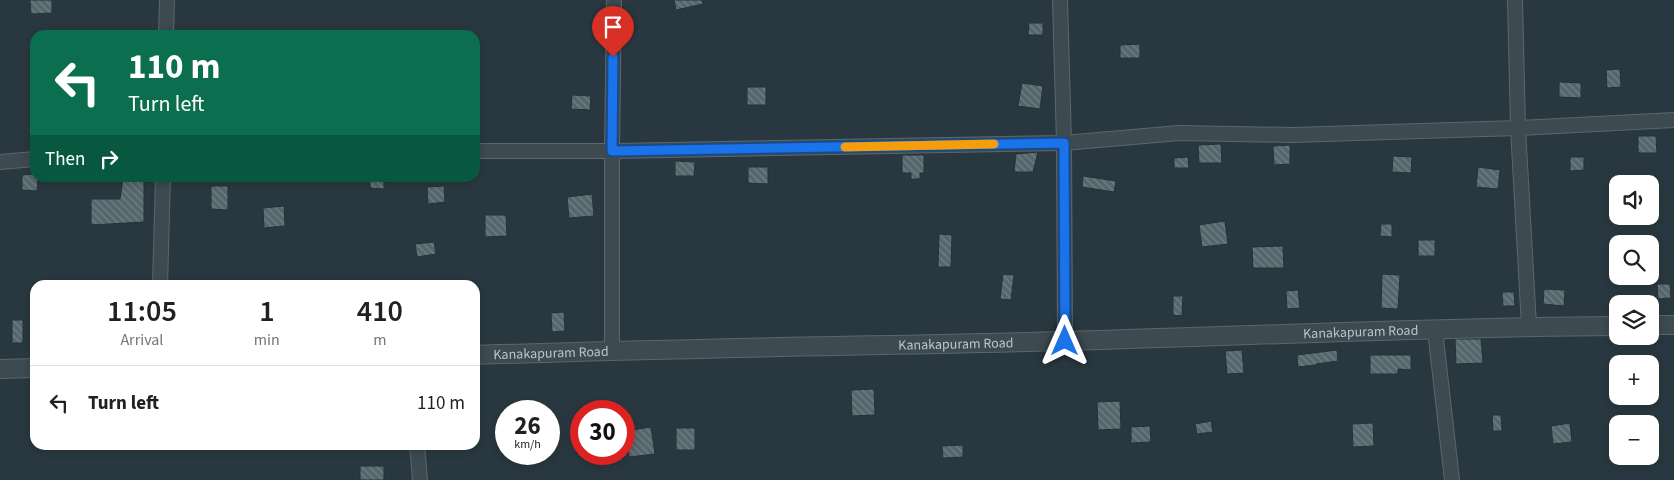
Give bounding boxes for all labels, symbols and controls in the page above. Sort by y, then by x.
pin [592,6,634,57]
icon: arrive [599,13,627,41]
text: 110 m [128,42,220,92]
icon: left [45,50,110,115]
text: Turn left [128,88,204,120]
icon: right [95,145,123,173]
text: Then [45,146,85,173]
map controls [1609,175,1659,465]
button: sound [1609,175,1659,225]
button: search [1609,235,1659,285]
text: 11:05 [107,290,177,333]
text: 1 [259,290,275,333]
text: 410 [357,290,403,333]
button: layers [1609,295,1659,345]
position arrow [1038,314,1090,366]
street label: Kanakapuram Road [1303,321,1419,344]
text: Arrival [120,329,163,351]
text: min [254,329,280,351]
text: m [373,329,387,351]
street label: Kanakapuram Road [898,333,1014,356]
street label: Kanakapuram Road [493,342,609,365]
button: + [1609,355,1659,405]
icon: left [45,389,73,417]
text: Turn left [88,390,159,417]
text: 110 m [417,390,465,417]
speed limit sign: 30 [570,400,635,465]
text: 26 [514,408,541,444]
button: − [1609,415,1659,465]
text: km/h [514,436,541,453]

